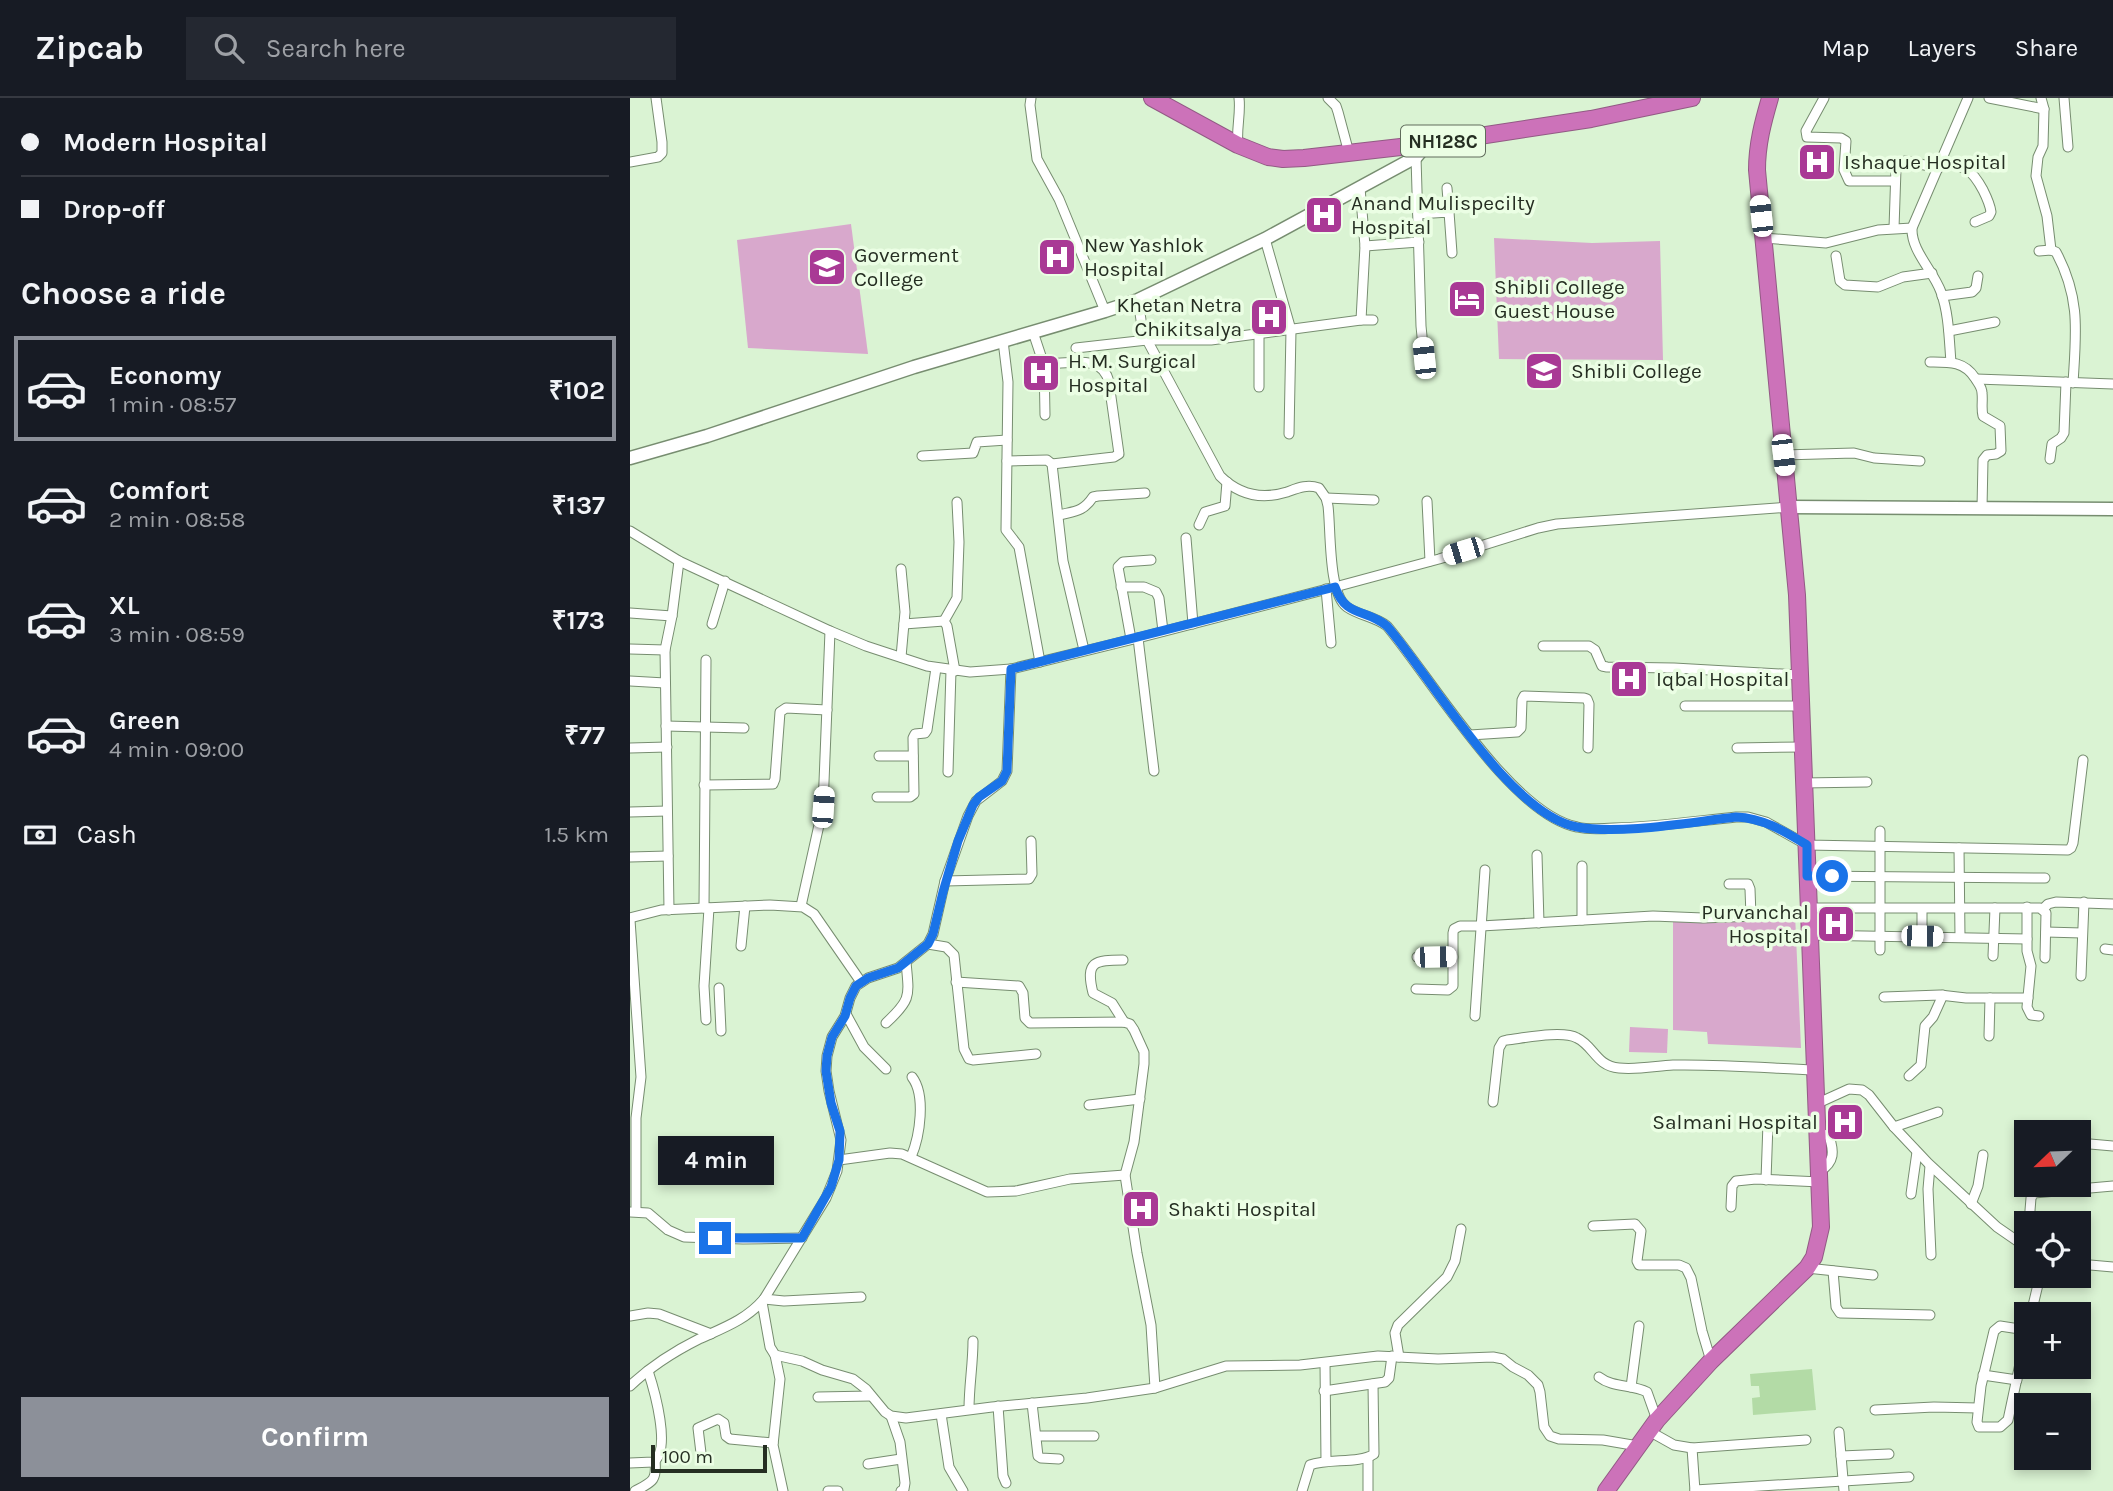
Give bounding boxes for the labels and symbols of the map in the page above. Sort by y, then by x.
road number: NH128C [1401,126,1485,156]
hospital icon: Ishaque Hospital [1796,141,1838,183]
place label: Ishaque Hospital [1844,150,2006,174]
place label: Anand Mulispecilty Hospital [1351,191,1535,239]
hospital icon: Anand Mulispecilty Hospital [1303,194,1345,236]
car [1749,194,1774,238]
place label: New Yashlok Hospital [1084,233,1204,281]
hospital icon: New Yashlok Hospital [1036,236,1078,278]
place label: Goverment College [854,243,959,291]
school or university icon: Goverment College [806,246,848,288]
place label: Shibli College Guest House [1494,275,1625,323]
hotel icon: Shibli College Guest House [1446,278,1488,320]
place label: Khetan Netra Chikitsalya [1116,293,1242,341]
hospital icon: Khetan Netra Chikitsalya [1248,296,1290,338]
car [1412,336,1437,380]
place label: H. M. Surgical Hospital [1068,349,1196,397]
school or university icon: Shibli College [1523,350,1565,392]
hospital icon: H. M. Surgical Hospital [1020,352,1062,394]
place label: Shibli College [1571,359,1702,383]
car [1771,433,1796,477]
car [1440,535,1487,567]
hospital icon: Iqbal Hospital [1608,658,1650,700]
place label: Iqbal Hospital [1656,667,1789,691]
car [812,785,835,829]
route start [1816,860,1848,892]
place label: Purvanchal Hospital [1701,900,1809,948]
hospital icon: Purvanchal Hospital [1815,903,1857,945]
car [1901,925,1944,947]
car [1414,946,1457,968]
hospital icon: Salmani Hospital [1824,1101,1866,1143]
place label: Salmani Hospital [1652,1110,1818,1134]
north arrow [2014,1120,2091,1197]
callout: 4 min [657,1136,773,1186]
hospital icon: Shakti Hospital [1120,1188,1162,1230]
place label: Shakti Hospital [1168,1197,1316,1221]
route end [699,1222,731,1254]
scale bar [651,1442,766,1474]

